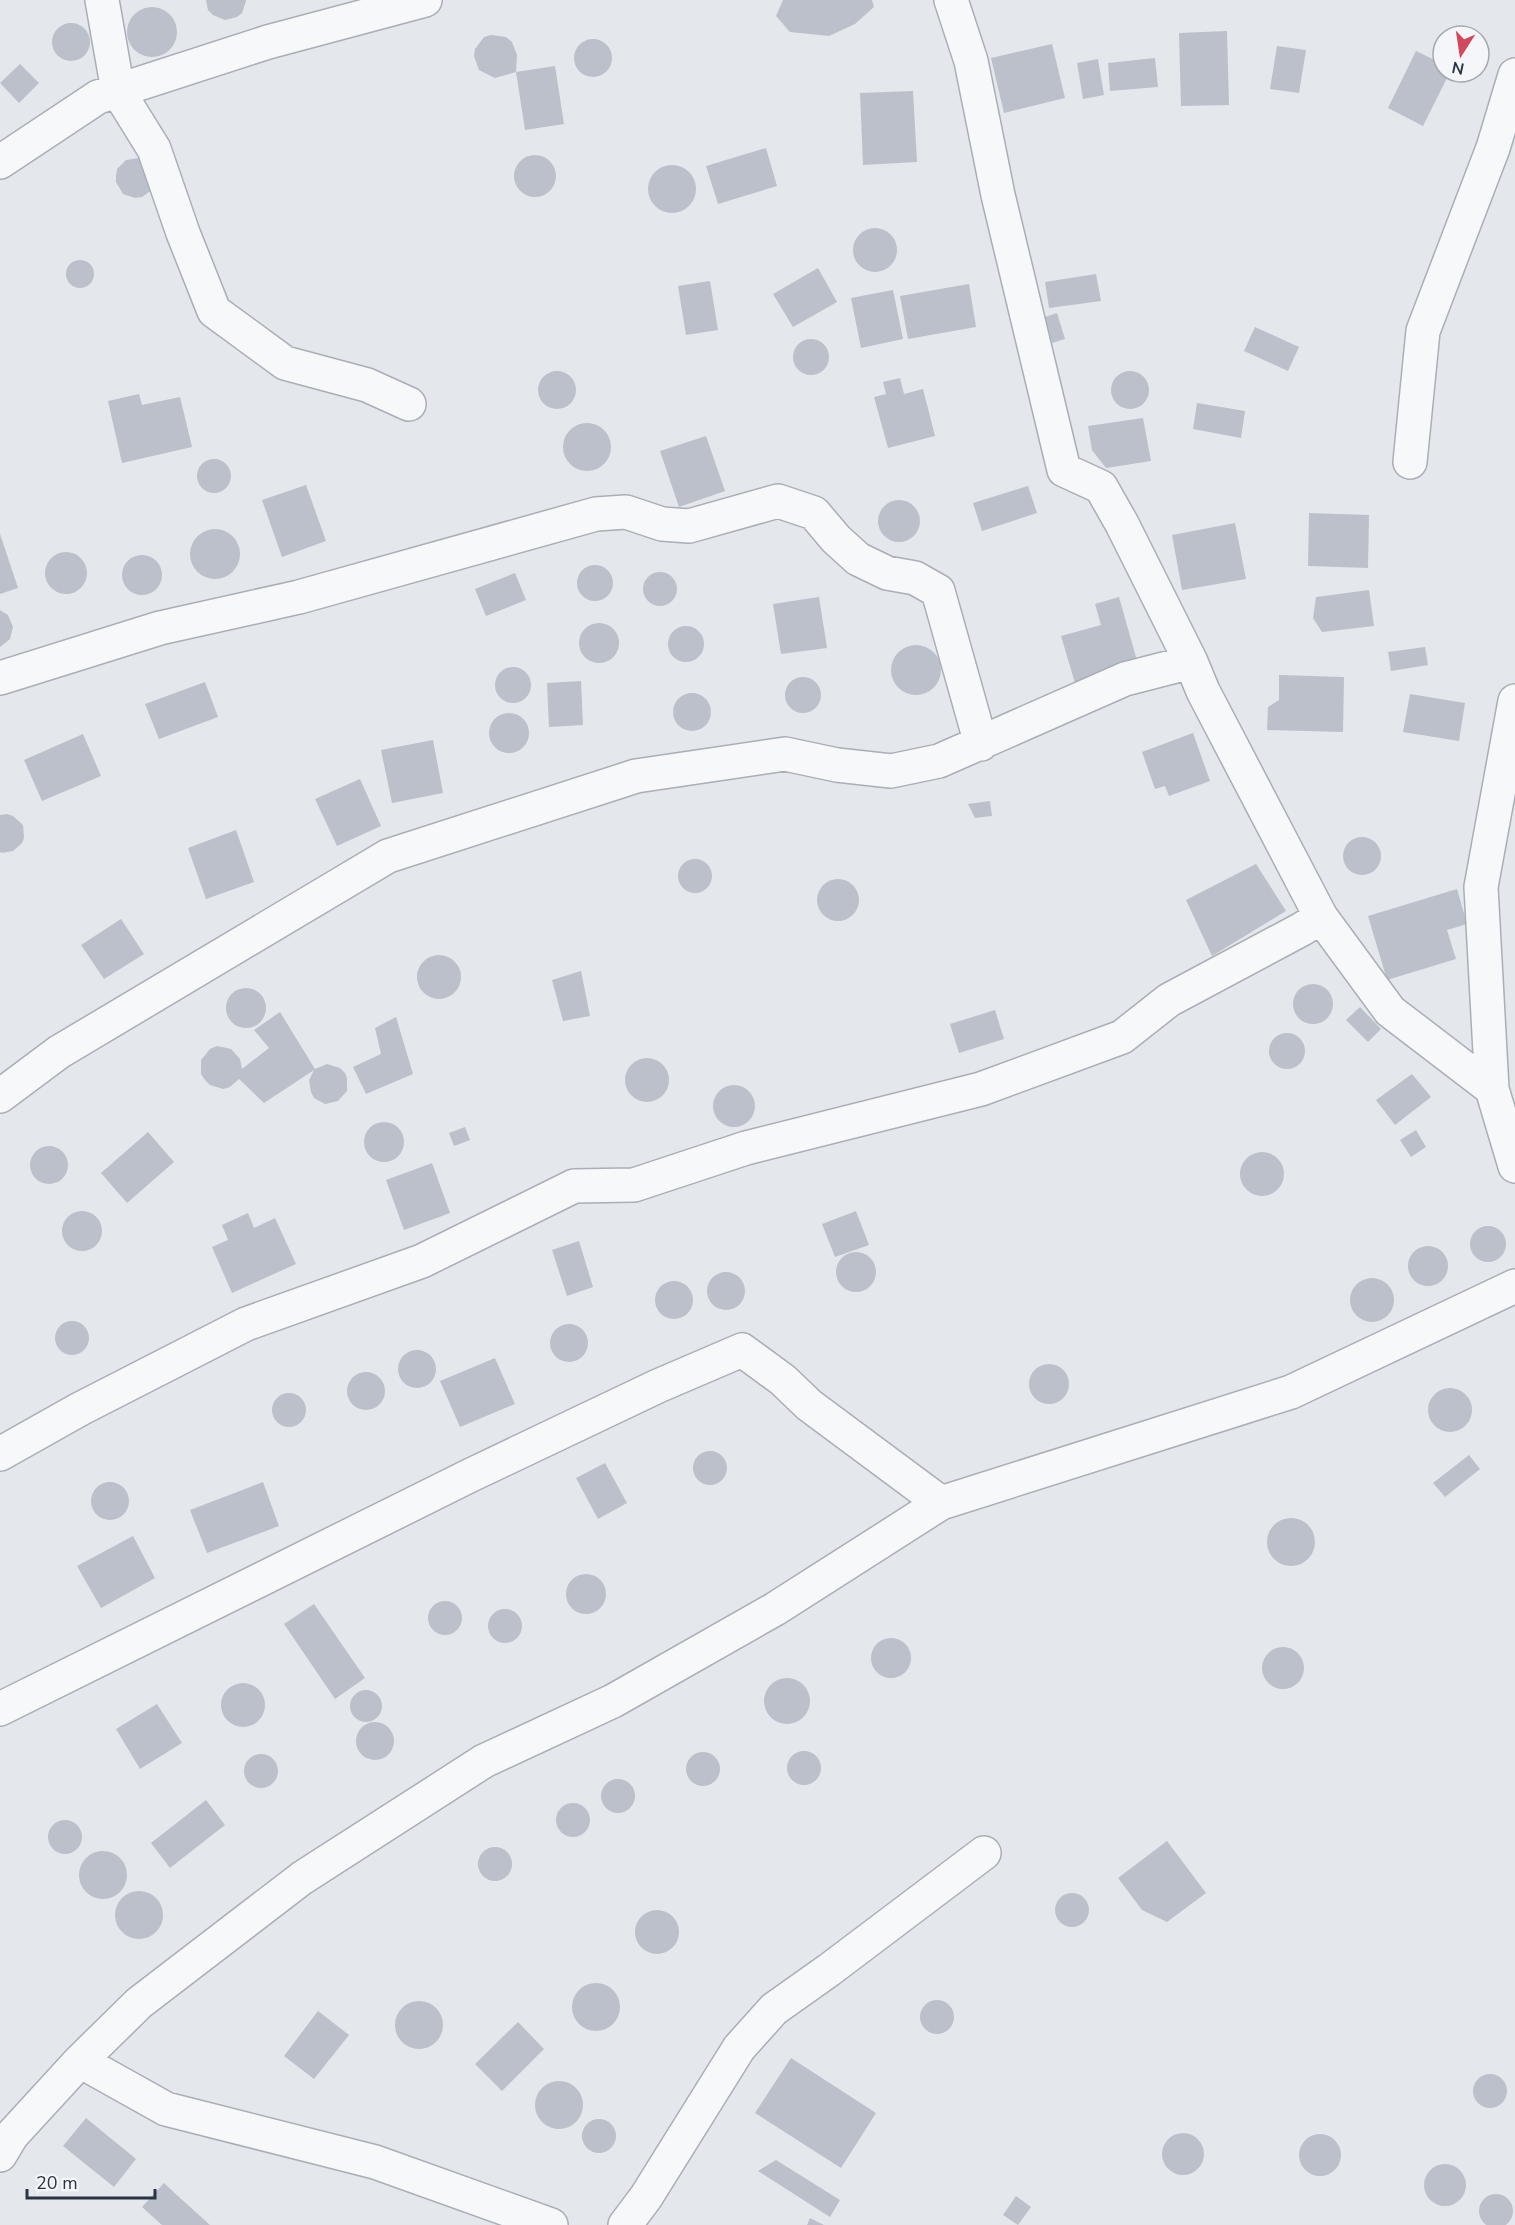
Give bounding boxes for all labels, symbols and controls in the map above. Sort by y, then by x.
north arrow [1431,24,1491,84]
text: N [1450,56,1466,80]
scale bar [27,2162,154,2200]
text: 20 m [36,2171,78,2195]

